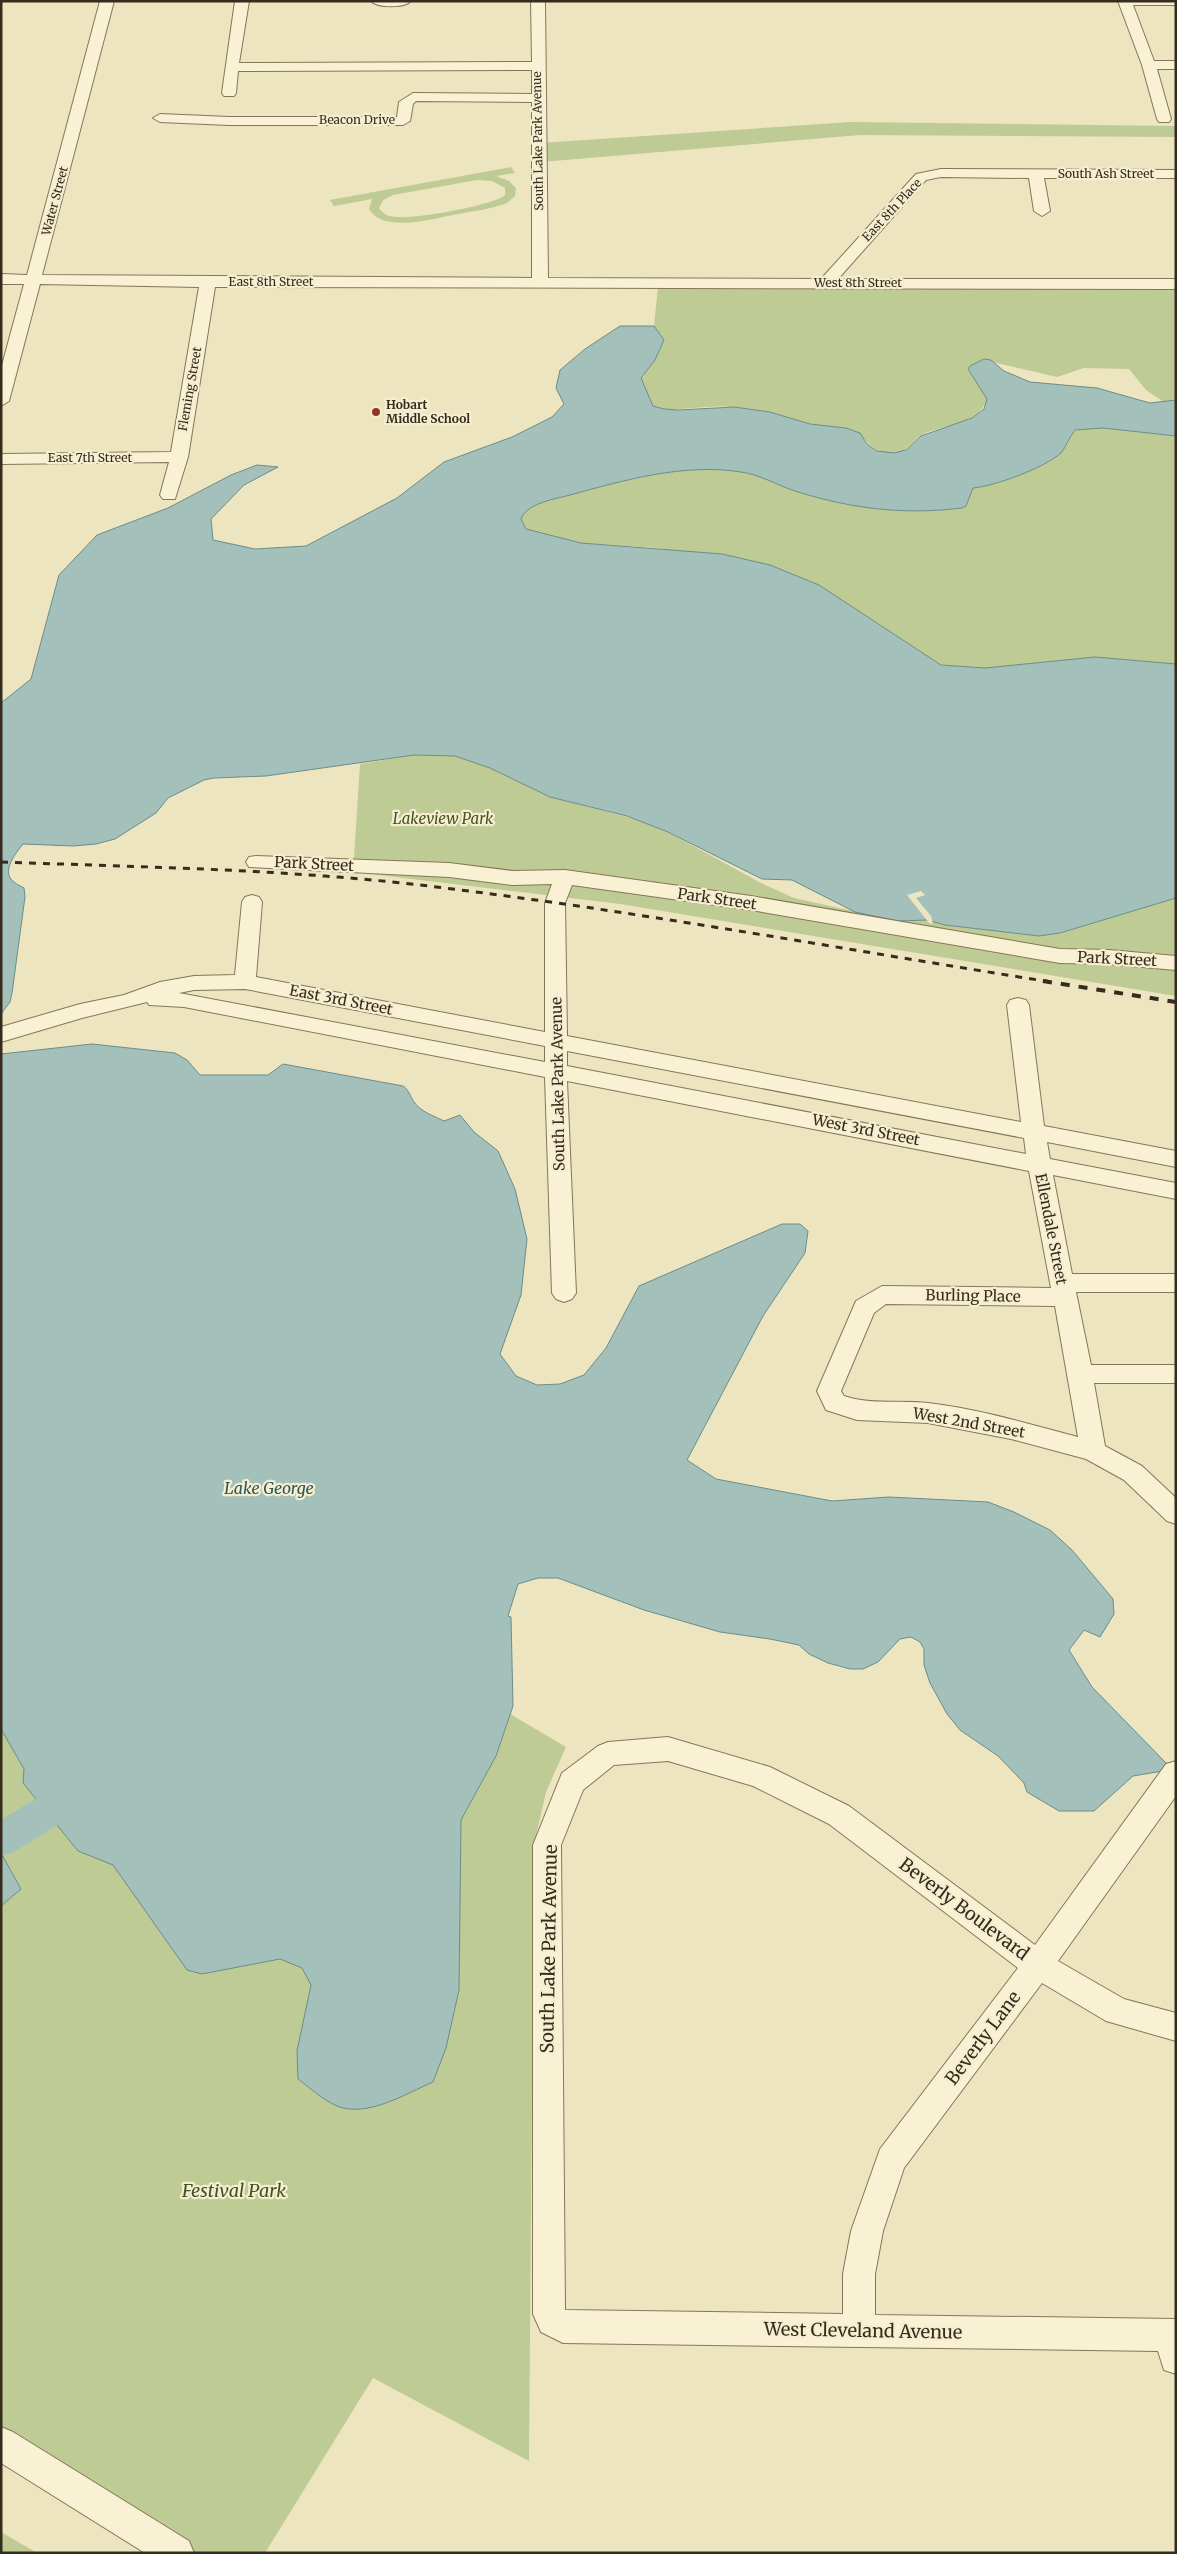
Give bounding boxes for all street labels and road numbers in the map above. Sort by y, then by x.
street label: South Lake Park Avenue [529,71,546,211]
street label: Beacon Drive [319,112,395,127]
street label: Water Street [38,164,71,238]
street label: South Ash Street [1058,166,1154,181]
street label: East 8th Place [859,175,925,244]
street label: East 8th Street [229,274,314,289]
street label: West 8th Street [813,275,902,290]
street label: Fleming Street [175,345,204,432]
street label: East 7th Street [48,450,132,465]
street label: Park Street [274,852,355,875]
street label: Park Street [676,884,758,913]
street label: Park Street [1077,947,1158,970]
street label: East 3rd Street [288,980,395,1019]
street label: South Lake Park Avenue [546,997,569,1171]
street label: West 3rd Street [810,1110,922,1149]
street label: Ellendale Street [1031,1172,1072,1286]
street label: Burling Place [925,1285,1021,1306]
street label: West 2nd Street [911,1403,1027,1442]
street label: South Lake Park Avenue [535,1844,562,2054]
street label: Beverly Boulevard [895,1852,1034,1965]
street label: Beverly Lane [940,1986,1025,2089]
street label: West Cleveland Avenue [763,2317,962,2344]

